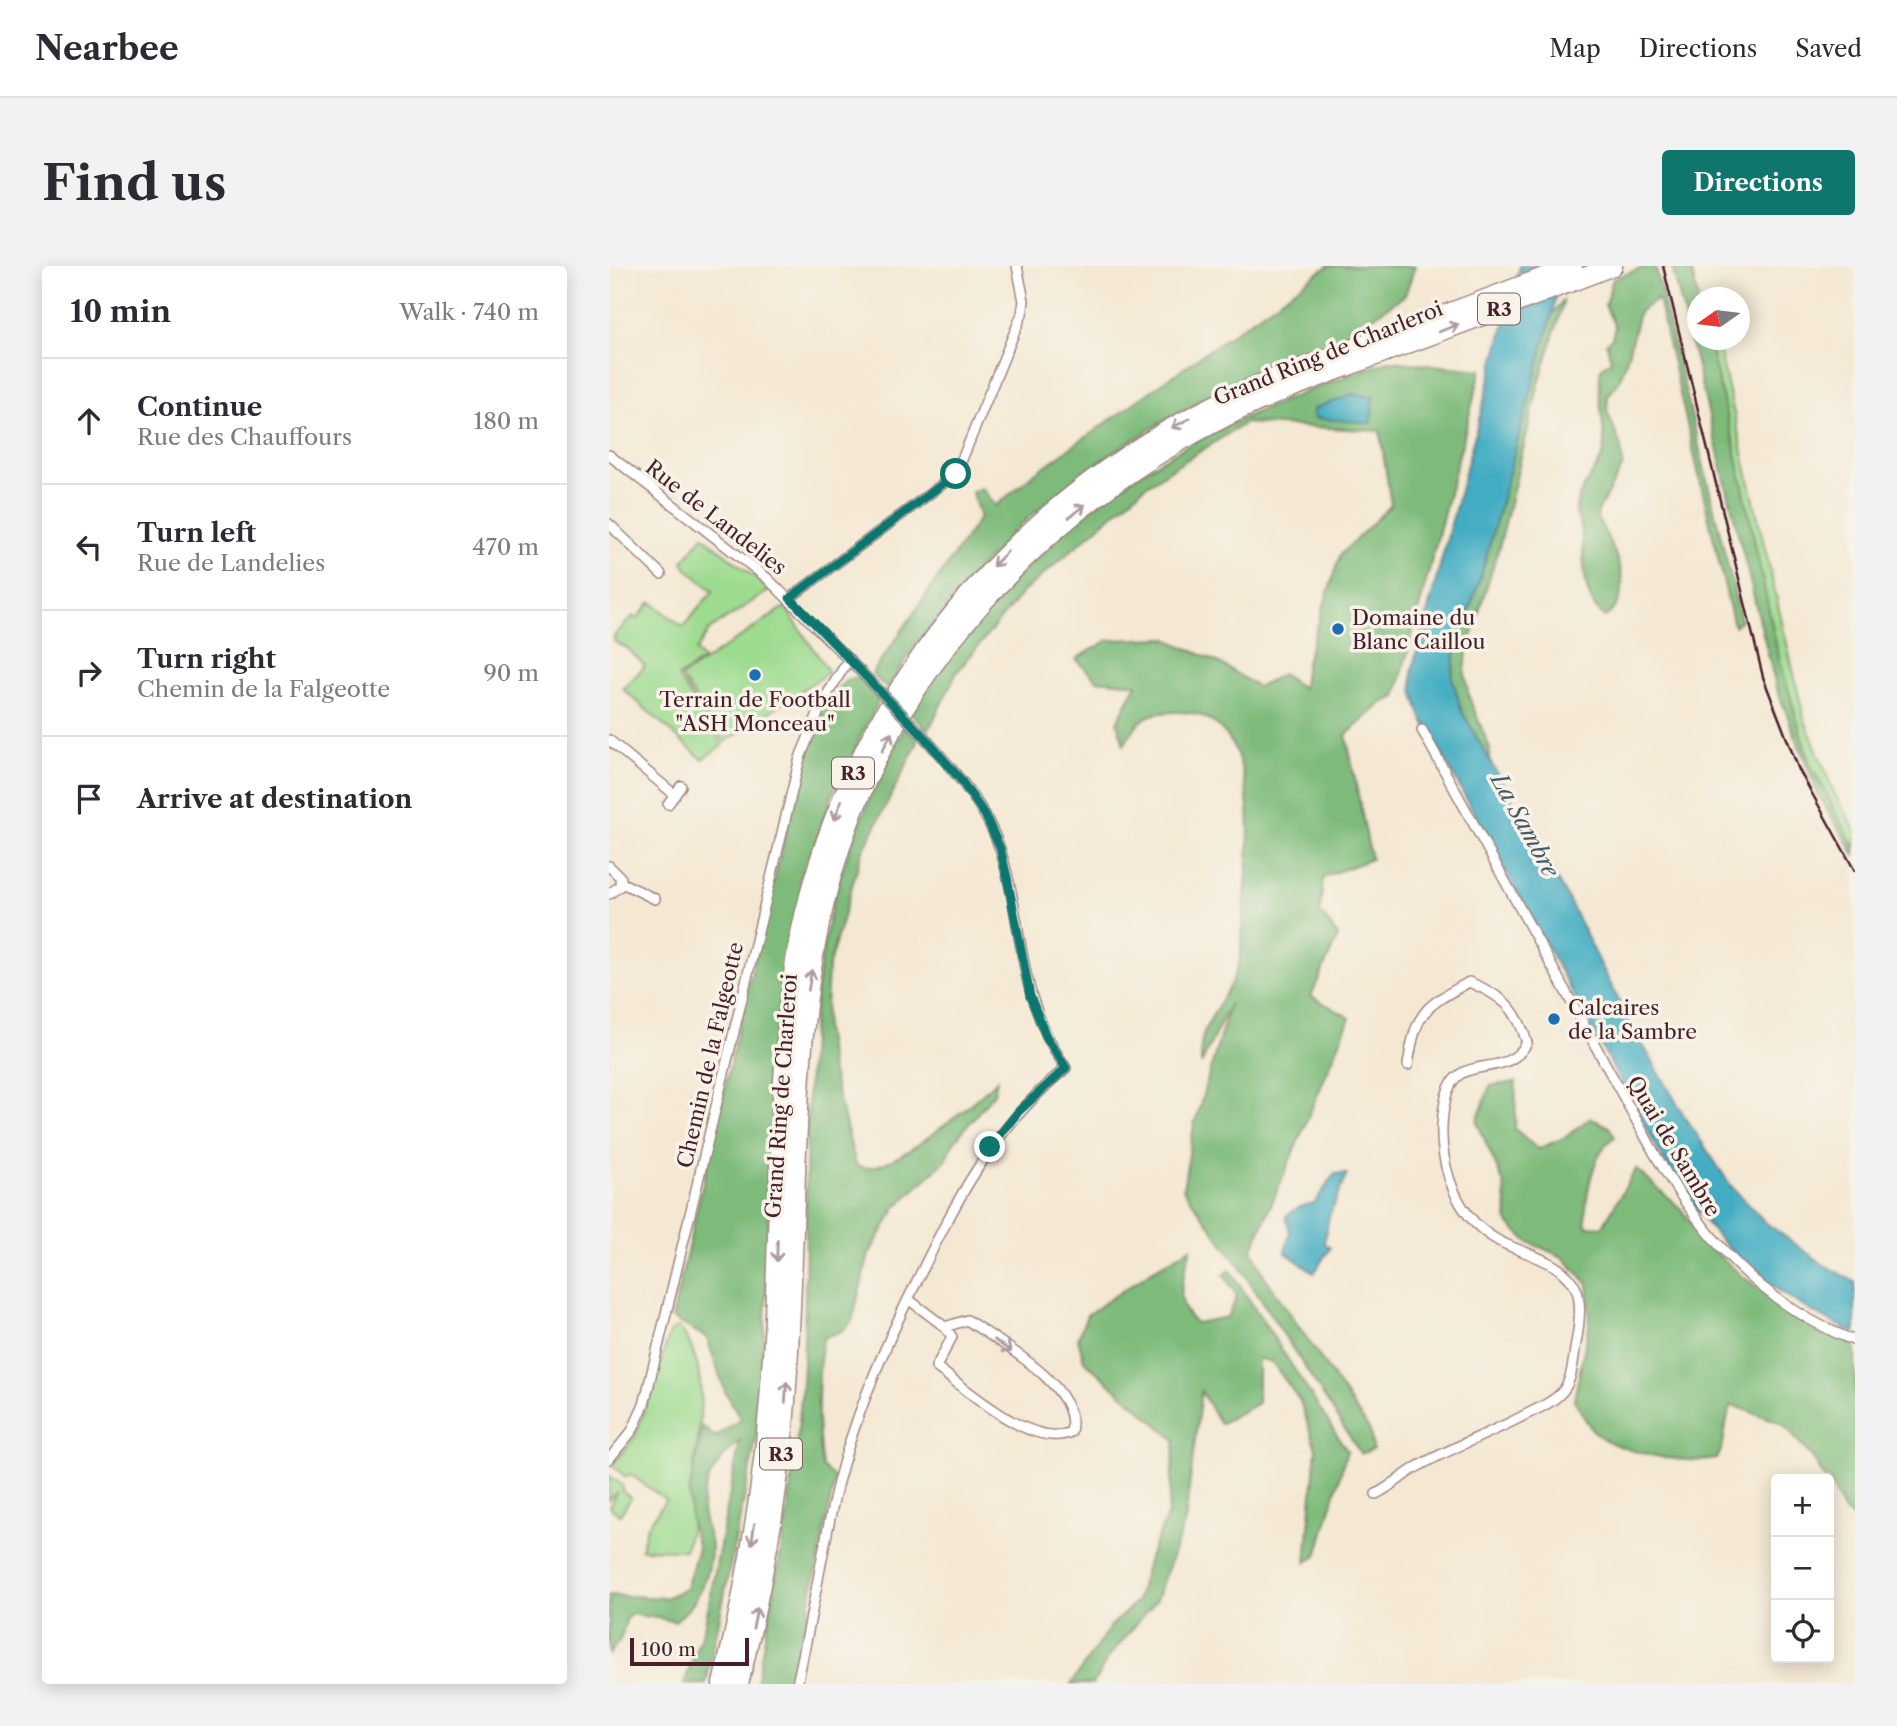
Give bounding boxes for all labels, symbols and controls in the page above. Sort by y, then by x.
text: Nearbee [35,28,179,69]
text: Map [1549,34,1601,63]
text: Directions [1639,34,1757,63]
text: Saved [1795,34,1862,63]
button: Directions [1662,150,1855,215]
text: Find us [42,152,226,213]
north arrow [1687,287,1750,350]
text: 10 min [70,293,171,330]
road number: R3 [1478,294,1520,324]
street label: Grand Ring de Charleroi [1210,296,1446,410]
text: Walk · 740 m [399,298,539,326]
one-way arrow [1438,321,1460,334]
text: Continue [137,391,262,423]
icon: ahead [70,402,108,440]
text: 180 m [474,407,539,435]
one-way arrow [1171,417,1192,430]
text: Rue des Chauffours [137,423,352,451]
street label: Rue de Landelies [641,454,791,580]
route start [940,458,971,489]
one-way arrow [1067,504,1085,519]
text: Turn left [137,517,256,549]
icon: left [70,528,108,566]
text: 470 m [472,533,539,561]
text: Rue de Landelies [137,549,325,577]
one-way arrow [992,550,1009,567]
place label: Domaine du Blanc Caillou [1352,605,1486,654]
marker: Domaine du Blanc Caillou [1330,621,1346,637]
text: Turn right [137,643,276,675]
icon: right [70,654,108,692]
text: 90 m [483,659,539,687]
marker: Terrain de Football "ASH Monceau" [747,667,763,683]
text: Chemin de la Falgeotte [137,675,390,703]
place label: Terrain de Football "ASH Monceau" [659,687,851,736]
one-way arrow [881,732,894,753]
road number: R3 [832,758,874,788]
water label: La Sambre [1484,766,1565,883]
icon: arrive [70,780,108,818]
text: Arrive at destination [137,783,412,815]
one-way arrow [830,798,843,820]
street label: Chemin de la Falgeotte [672,940,748,1170]
one-way arrow [804,970,817,992]
street label: Grand Ring de Charleroi [760,973,802,1219]
place label: Calcaires de la Sambre [1568,995,1697,1044]
marker: Calcaires de la Sambre [1546,1011,1562,1027]
street label: Quai de Sambre [1622,1071,1726,1221]
route end [974,1131,1005,1162]
one-way arrow [771,1239,784,1262]
one-way arrow [993,1339,1012,1353]
one-way arrow [780,1381,793,1404]
road number: R3 [760,1438,802,1470]
map controls [1771,1474,1834,1663]
button: + [1771,1474,1834,1537]
one-way arrow [747,1522,760,1545]
button: − [1771,1537,1834,1600]
button: locate [1771,1600,1834,1663]
one-way arrow [749,1607,762,1630]
scale bar [630,1635,749,1667]
text: 100 m [641,1638,696,1661]

